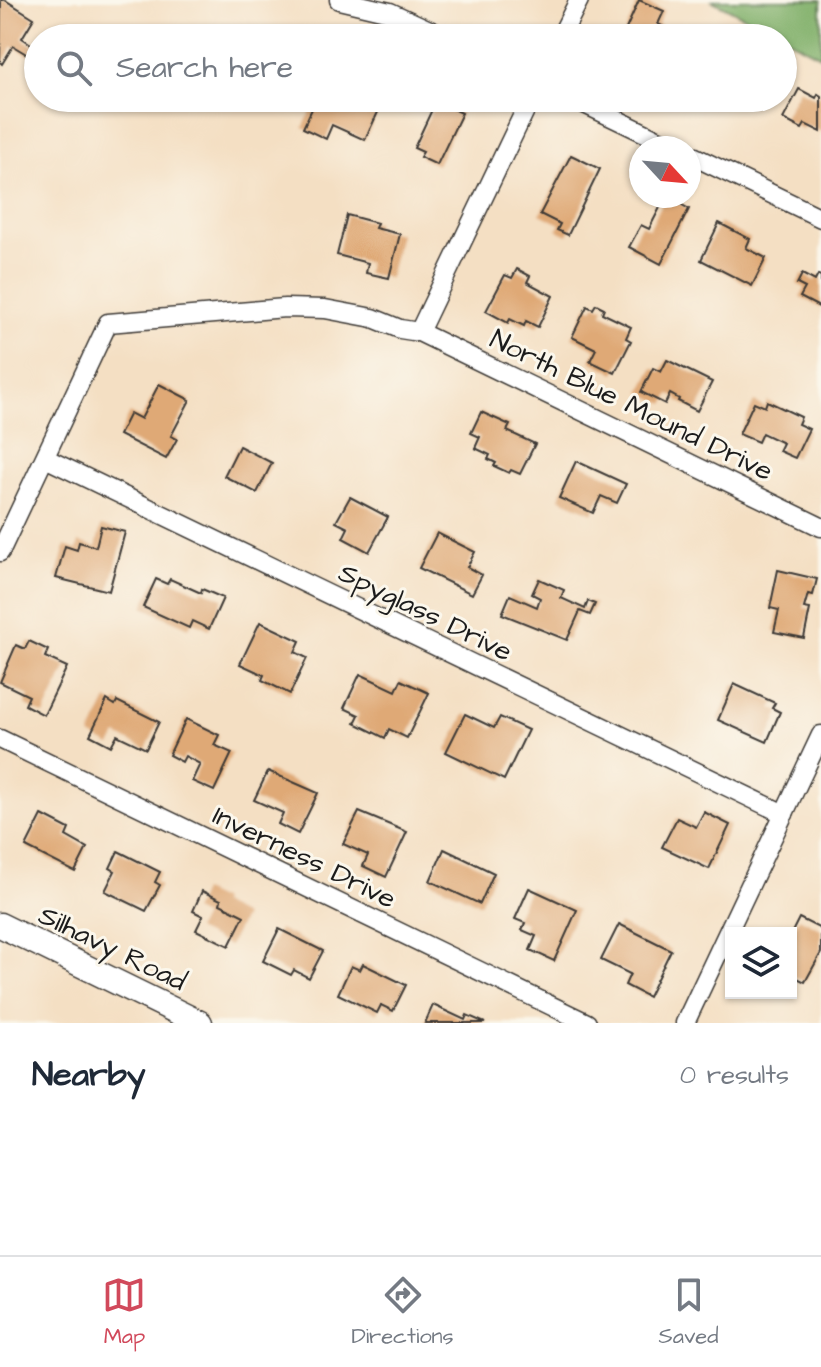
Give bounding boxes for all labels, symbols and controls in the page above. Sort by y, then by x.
search box [24,24,797,112]
icon: search [52,46,96,90]
text: Search here [116,47,293,89]
north arrow [629,136,701,208]
street label: North Blue Mound Drive [483,320,779,491]
street label: Spyglass Drive [331,553,519,673]
street label: Inverness Drive [206,796,402,919]
street label: Silhavy Road [31,896,193,1003]
map controls [725,927,797,999]
button: layers [725,927,797,999]
text: Nearby [32,1051,146,1099]
text: 0 results [680,1057,789,1093]
tab: Map [102,1273,146,1352]
tab: Directions [351,1273,454,1352]
tab: Saved [659,1273,719,1352]

